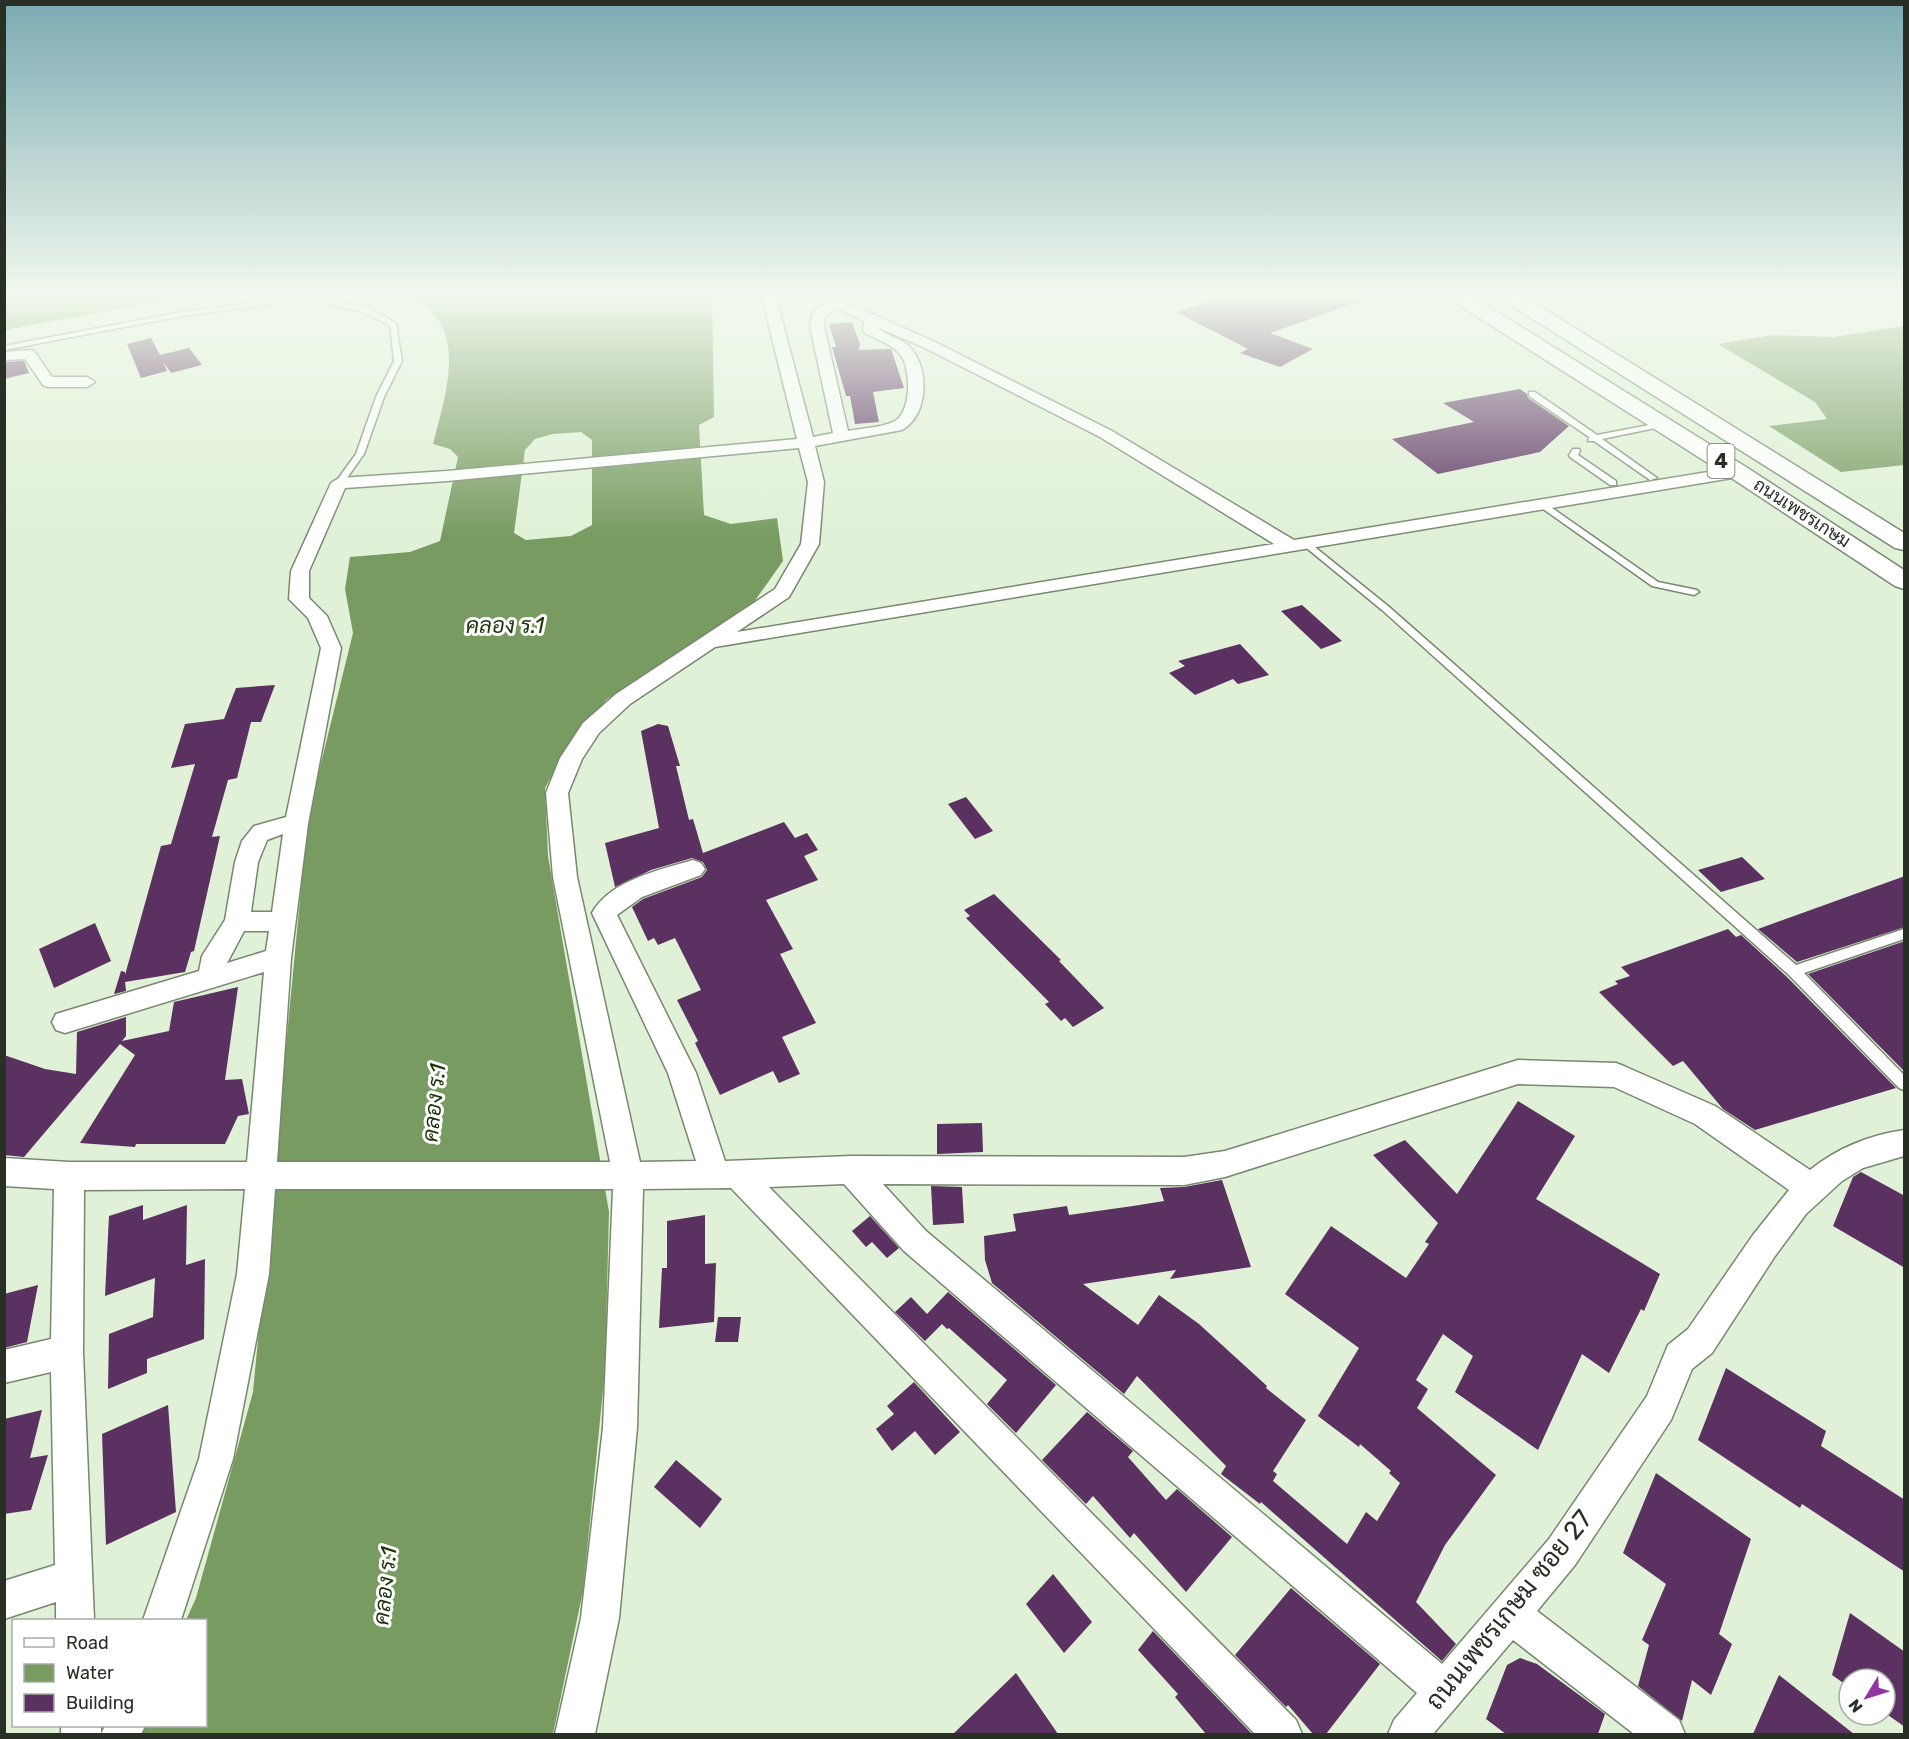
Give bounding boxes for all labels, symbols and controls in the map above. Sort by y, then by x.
road number: 4 [1708,444,1734,478]
street label: ถนนเพชรเกษม [1750,474,1854,552]
water label: คลอง ร.1 [466,612,545,639]
water label: คลอง ร.1 [416,1062,452,1143]
street label: ถนนเพชรเกษม ซอย 27 [1419,1504,1599,1716]
water label: คลอง ร.1 [367,1545,403,1626]
legend [12,1619,207,1727]
text: Road [66,1632,109,1654]
text: Water [66,1662,114,1684]
north arrow [1837,1667,1897,1727]
text: Building [66,1692,134,1714]
text: N [1845,1696,1867,1716]

